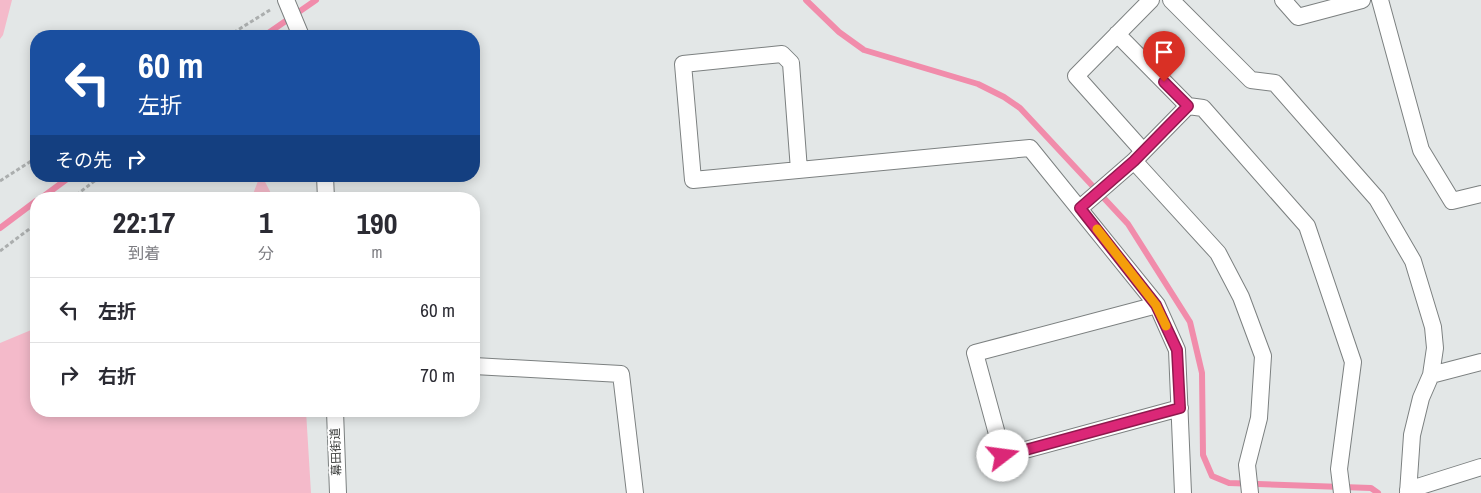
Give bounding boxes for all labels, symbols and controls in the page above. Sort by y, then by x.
pin [1143,31,1185,82]
icon: arrive [1150,38,1178,66]
text: 60 m [138,42,203,89]
icon: left [55,50,120,115]
text: 左折 [138,90,182,120]
icon: right [122,145,150,173]
text: その先 [55,147,112,173]
text: 22:17 [113,202,175,242]
text: 1 [259,202,273,242]
text: 190 [356,203,397,243]
text: m [371,241,382,263]
text: 到着 [128,242,160,264]
text: 分 [258,242,274,264]
icon: left [55,296,83,324]
text: 60 m [420,297,455,323]
text: 左折 [98,298,136,324]
icon: right [55,361,83,389]
text: 70 m [420,362,455,388]
text: 右折 [98,363,136,389]
street label: 幕田街道 [327,428,345,476]
position arrow [976,429,1028,481]

